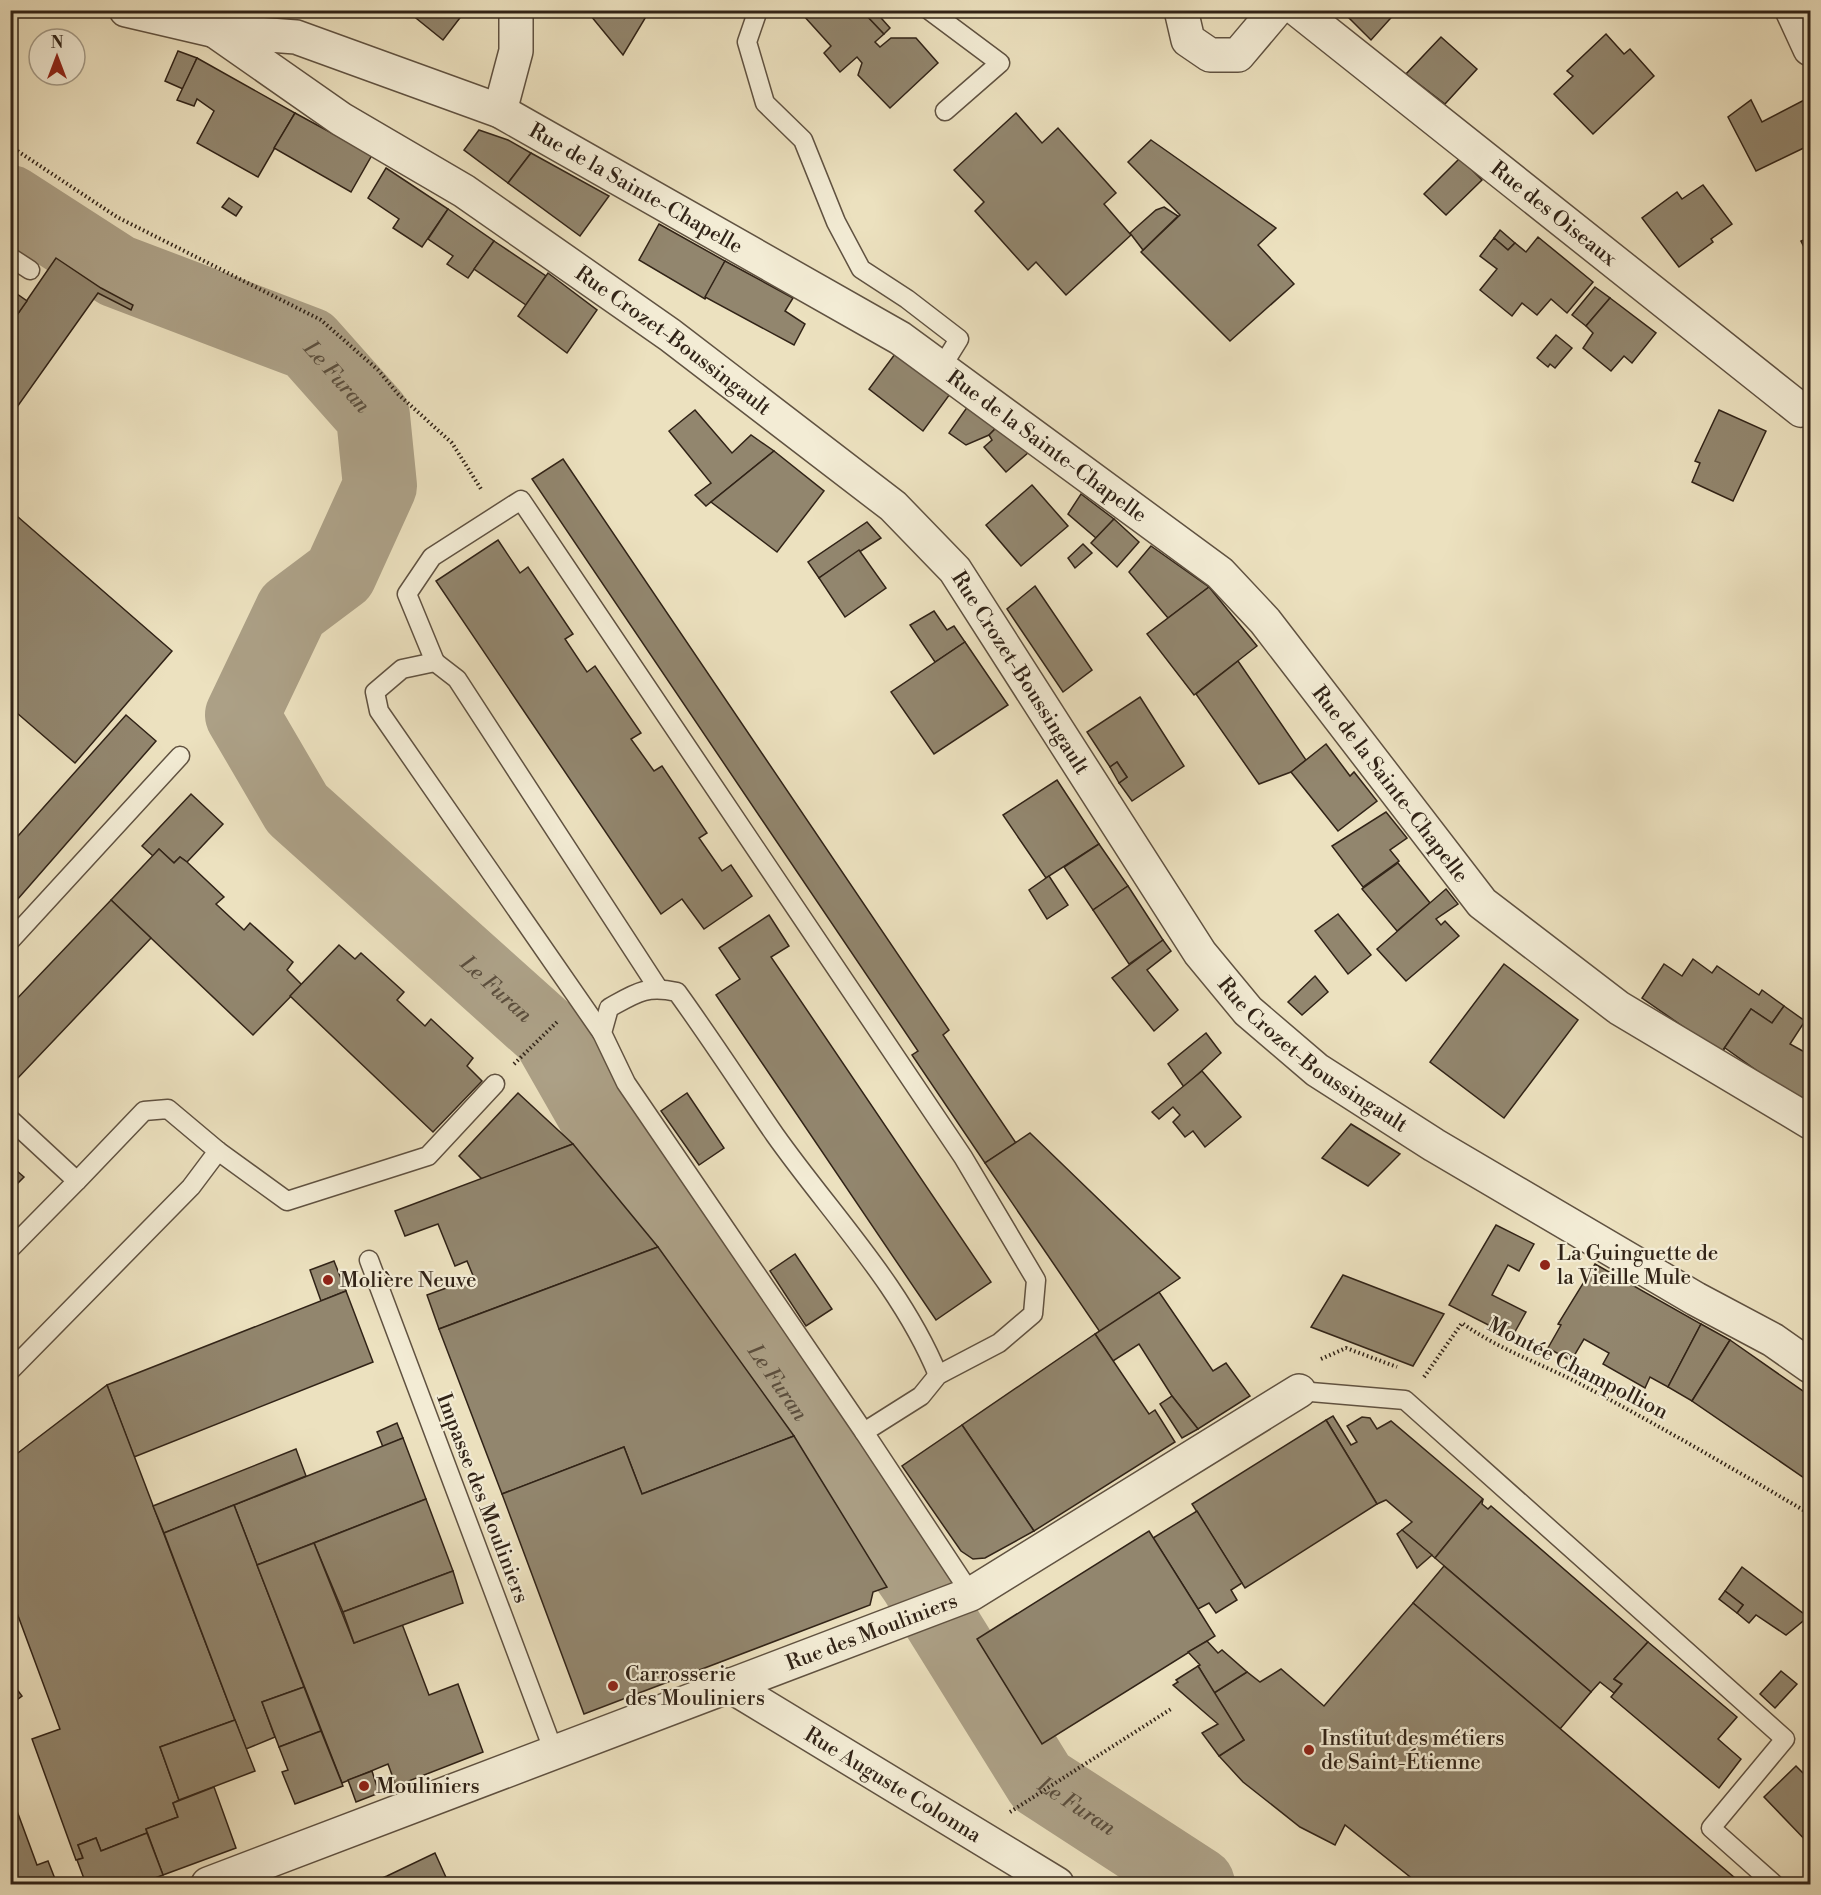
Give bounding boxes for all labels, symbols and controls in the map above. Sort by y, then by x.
north arrow [27,27,87,87]
text: N [51,33,64,53]
street label: Rue de la Sainte-Chapelle [524,118,747,260]
street label: Rue des Oiseaux [1485,156,1622,273]
street label: Rue Crozet-Boussingault [570,261,776,422]
water label: Le Furan [297,335,376,419]
street label: Rue de la Sainte-Chapelle [941,365,1152,529]
street label: Rue Crozet-Boussingault [945,566,1095,780]
street label: Rue de la Sainte-Chapelle [1306,681,1474,888]
water label: Le Furan [454,950,538,1029]
street label: Rue Crozet-Boussingault [1211,972,1413,1139]
place label: La Guinguette de la Vieille Mule [1557,1241,1718,1291]
marker: La Guinguette de la Vieille Mule [1538,1258,1552,1272]
place label: Molière Neuve [340,1268,477,1294]
marker: Molière Neuve [321,1273,335,1287]
street label: Montée Champollion [1483,1312,1673,1426]
water label: Le Furan [741,1338,813,1427]
street label: Impasse des Mouliniers [430,1390,534,1607]
street label: Rue des Mouliniers [783,1588,961,1677]
place label: Carrosserie des Mouliniers [625,1662,765,1712]
marker: Carrosserie des Mouliniers [606,1679,620,1693]
street label: Rue Auguste Colonna [799,1722,986,1849]
place label: Institut des métiers de Saint-Étienne [1321,1726,1504,1776]
marker: Institut des métiers de Saint-Étienne [1302,1743,1316,1757]
water label: Le Furan [1032,1771,1121,1842]
place label: Mouliniers [376,1774,480,1800]
marker: Mouliniers [357,1779,371,1793]

